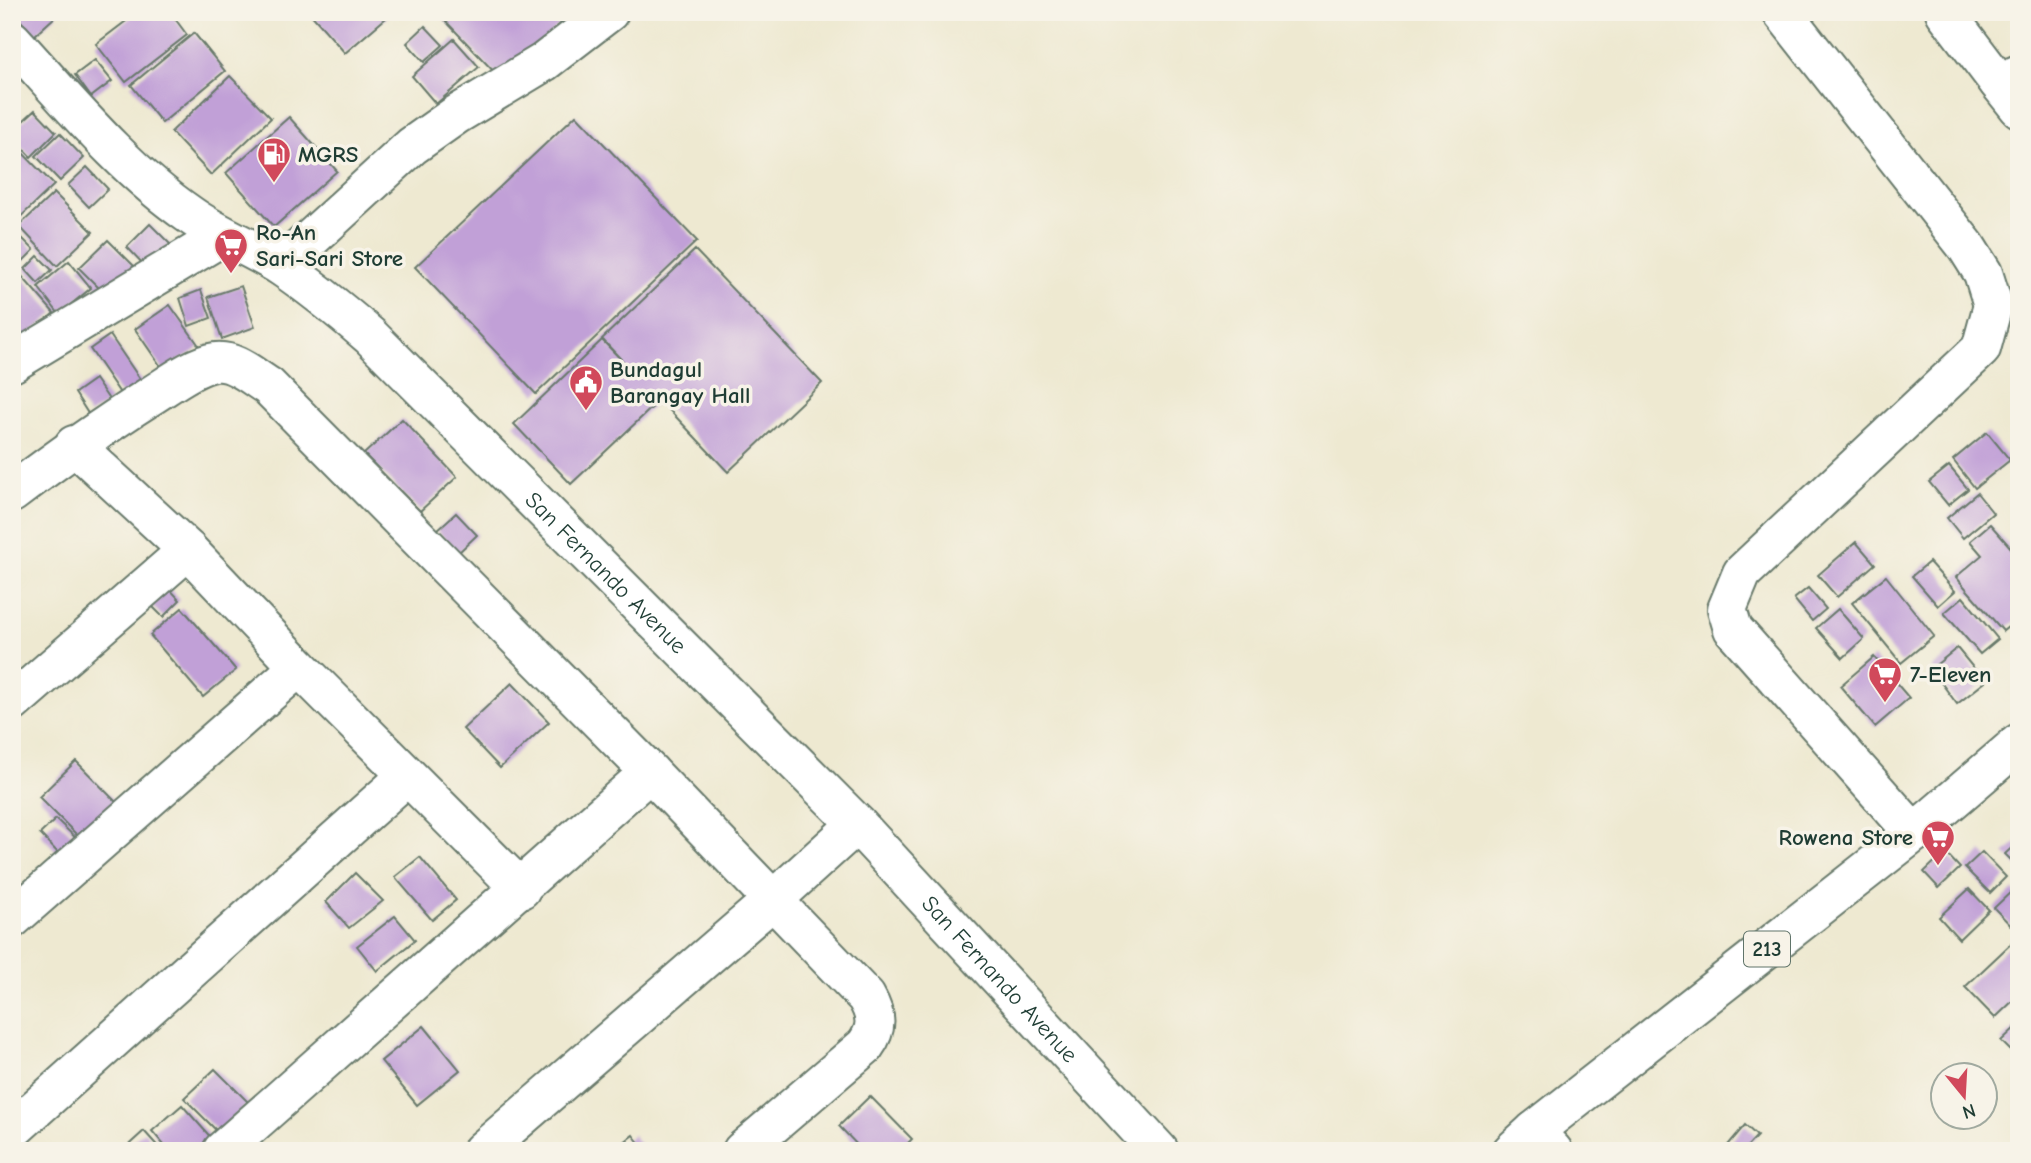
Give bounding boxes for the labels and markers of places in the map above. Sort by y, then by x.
fuel station icon: MGRS [255,135,293,184]
place label: MGRS [298,141,358,168]
place label: Ro-An Sari-Sari Store [256,219,403,272]
supermarket icon: Ro-An Sari-Sari Store [212,226,250,275]
place label: Bundagul Barangay Hall [610,356,750,409]
public building icon: Bundagul Barangay Hall [567,363,605,412]
supermarket icon: 7-Eleven [1866,655,1904,704]
place label: 7-Eleven [1910,661,1991,688]
supermarket icon: Rowena Store [1919,818,1957,867]
place label: Rowena Store [1778,824,1913,851]

